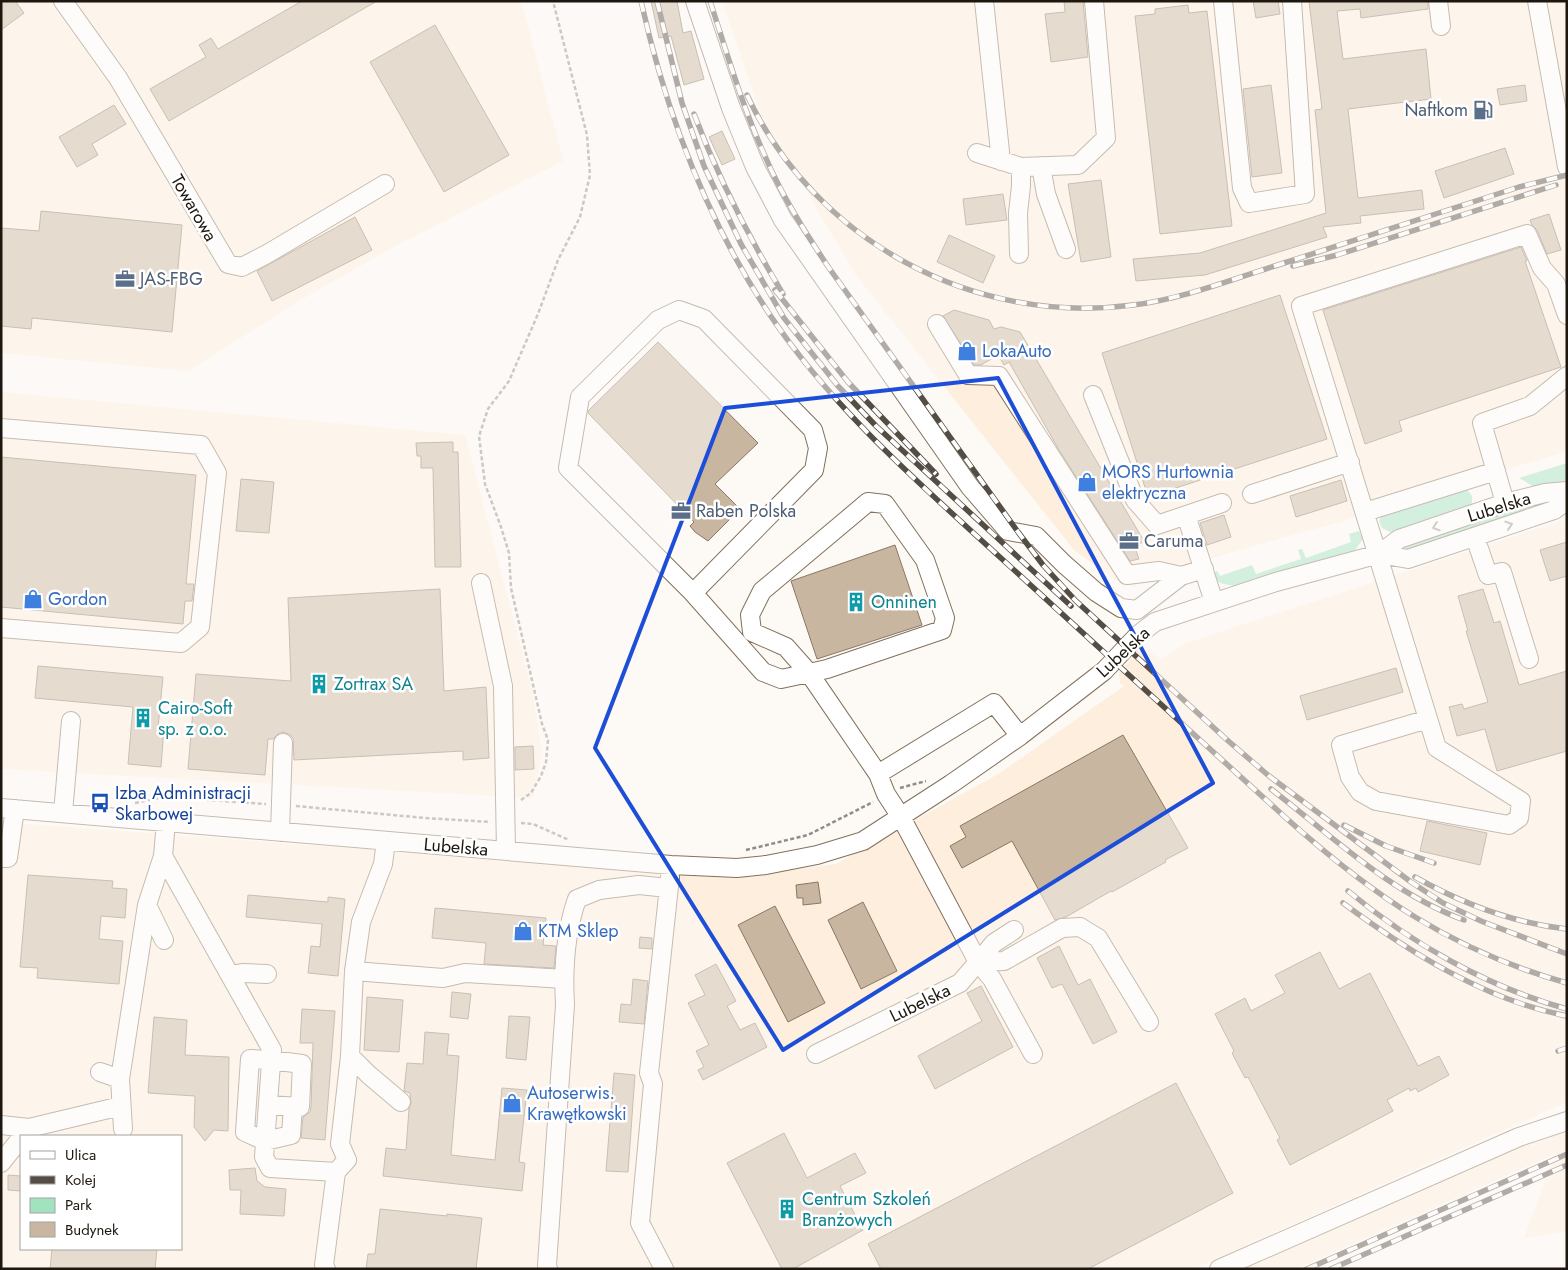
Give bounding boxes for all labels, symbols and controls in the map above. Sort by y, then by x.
place label: Naftkom [1404,97,1468,123]
fuel station icon: Naftkom [1472,99,1494,121]
street label: Towarowa [164,170,224,246]
place label: JAS-FBG [138,266,203,292]
office icon: JAS-FBG [114,268,136,290]
place label: LokaAuto [982,338,1052,364]
shop icon: LokaAuto [956,340,978,362]
place label: MORS Hurtownia elektryczna [1102,459,1234,506]
shop icon: MORS Hurtownia elektryczna [1076,471,1098,493]
street label: Lubelska [1464,485,1534,529]
place label: Raben Polska [696,498,796,524]
office icon: Raben Polska [670,500,692,522]
one-way arrow [1432,521,1440,531]
one-way arrow [1505,521,1513,531]
place label: Caruma [1144,528,1203,554]
office icon: Caruma [1118,530,1140,552]
place label: Gordon [48,586,108,612]
shop icon: Gordon [22,588,44,610]
place label: Onninen [871,589,937,615]
building icon: Onninen [845,591,867,613]
street label: Lubelska [1090,620,1156,684]
place label: Zortrax SA [334,671,413,697]
building icon: Zortrax SA [308,673,330,695]
place label: Cairo-Soft sp. z o.o. [158,695,233,742]
building icon: Cairo-Soft sp. z o.o. [132,707,154,729]
place label: Izba Administracji Skarbowej [115,780,251,827]
bus stop icon: Izba Administracji Skarbowej [89,792,111,814]
street label: Lubelska [423,831,489,863]
place label: KTM Sklep [538,918,619,944]
shop icon: KTM Sklep [512,920,534,942]
street label: Lubelska [885,977,955,1029]
place label: Autoserwis. Krawętkowski [527,1080,627,1127]
shop icon: Autoserwis. Krawętkowski [501,1092,523,1114]
legend [20,1135,182,1250]
text: Ulica [65,1144,96,1166]
text: Kolej [65,1169,96,1191]
place label: Centrum Szkoleń Branżowych [802,1186,931,1233]
text: Park [65,1194,92,1216]
building icon: Centrum Szkoleń Branżowych [776,1198,798,1220]
text: Budynek [65,1219,119,1241]

